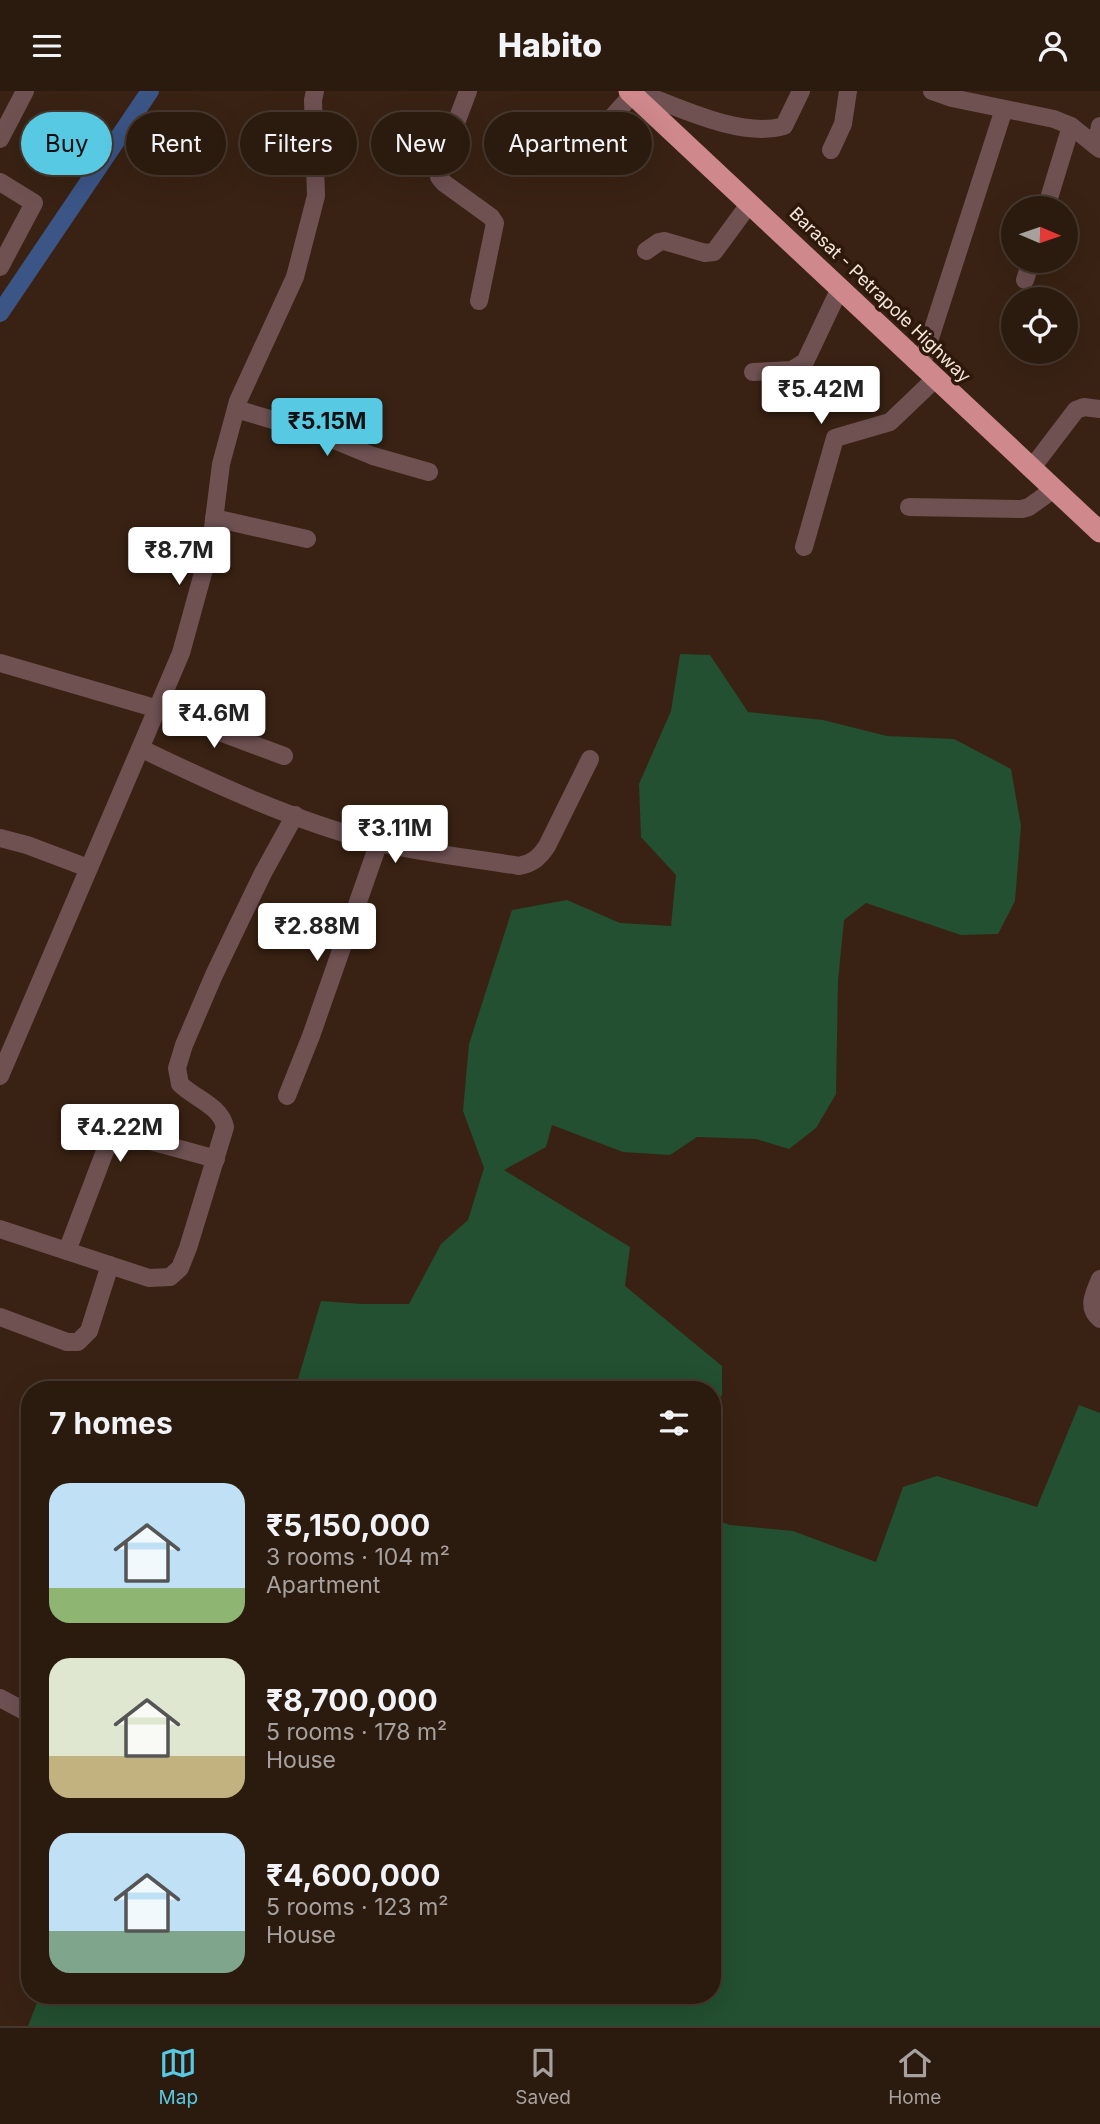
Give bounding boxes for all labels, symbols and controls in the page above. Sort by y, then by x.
text: Habito [498,26,602,65]
icon: menu [28,27,66,65]
icon: person [1034,27,1072,65]
chip: Buy [21,112,112,175]
chip: Rent [126,112,226,175]
chip: Filters [240,112,357,175]
chip: New [371,112,470,175]
chip: Apartment [484,112,652,175]
north arrow [1001,196,1078,273]
map controls [1001,196,1078,364]
street label: Barasat - Petrapole Highway [786,203,975,387]
button: locate [1001,287,1078,364]
pin: ₹5.42M [764,367,878,426]
text: ₹5.42M [778,375,864,403]
pin: ₹5.15M [270,399,384,458]
text: ₹5.15M [288,407,366,435]
pin: ₹8.7M [130,527,228,587]
text: ₹8.7M [144,536,214,564]
pin: ₹4.6M [165,691,263,750]
text: ₹4.6M [178,699,250,727]
pin: ₹3.11M [338,805,452,865]
text: ₹3.11M [358,814,432,842]
pin: ₹2.88M [260,903,374,963]
text: ₹2.88M [274,912,360,940]
pin: ₹4.22M [63,1105,177,1164]
text: ₹4.22M [77,1113,163,1141]
icon: filters [655,1404,693,1442]
text: 7 homes [49,1405,173,1441]
text: ₹5,150,000 [266,1507,430,1543]
icon: home [105,1511,189,1595]
text: 3 rooms · 104 m² [266,1543,450,1571]
text: Apartment [266,1571,380,1599]
text: ₹8,700,000 [266,1682,438,1718]
icon: home [105,1686,189,1770]
text: 5 rooms · 178 m² [266,1718,447,1746]
text: House [266,1746,336,1774]
text: ₹4,600,000 [266,1857,440,1893]
icon: home [105,1861,189,1945]
text: 5 rooms · 123 m² [266,1893,449,1921]
text: House [266,1921,336,1949]
tab: Map [159,2044,198,2109]
tab: Saved [515,2044,571,2109]
tab: Home [888,2044,941,2109]

